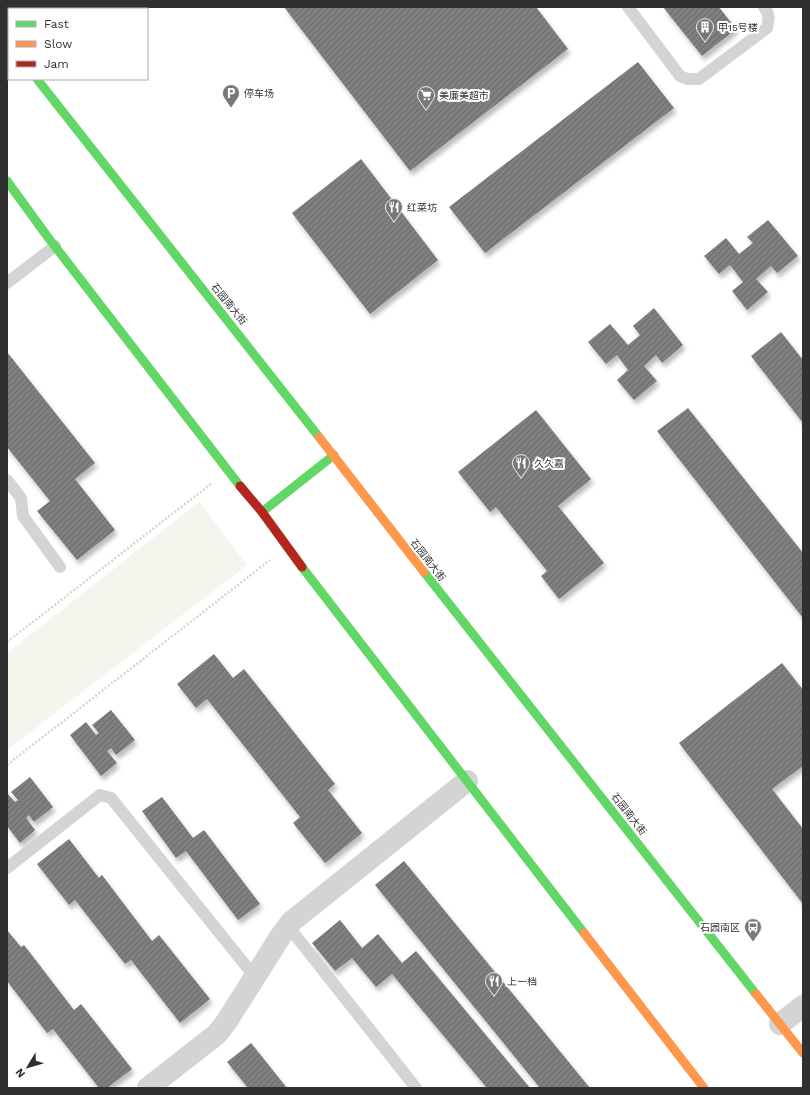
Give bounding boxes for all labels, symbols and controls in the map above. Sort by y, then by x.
legend [8,8,148,80]
text: Fast [44,17,69,31]
building icon: 甲15号楼 [695,17,715,42]
place label: 甲15号楼 [718,22,758,33]
text: Slow [44,37,72,51]
text: Jam [44,57,69,71]
parking icon: 停车场 [221,83,241,108]
supermarket icon: 美廉美超市 [416,85,436,110]
place label: 停车场 [244,88,274,99]
place label: 美廉美超市 [439,90,489,101]
restaurant icon: 红菜坊 [384,197,404,222]
place label: 红菜坊 [407,202,437,213]
street label: 石园南大街 [209,281,249,327]
restaurant icon: 久久嘉 [511,453,531,478]
place label: 久久嘉 [534,458,564,469]
street label: 石园南大街 [408,537,448,583]
street label: 石园南大街 [609,791,649,837]
bus stop icon: 石园南区 [743,917,763,942]
place label: 石园南区 [700,922,740,933]
restaurant icon: 上一档 [484,971,504,996]
place label: 上一档 [507,976,537,987]
north arrow [8,1047,48,1087]
text: N [13,1066,28,1080]

